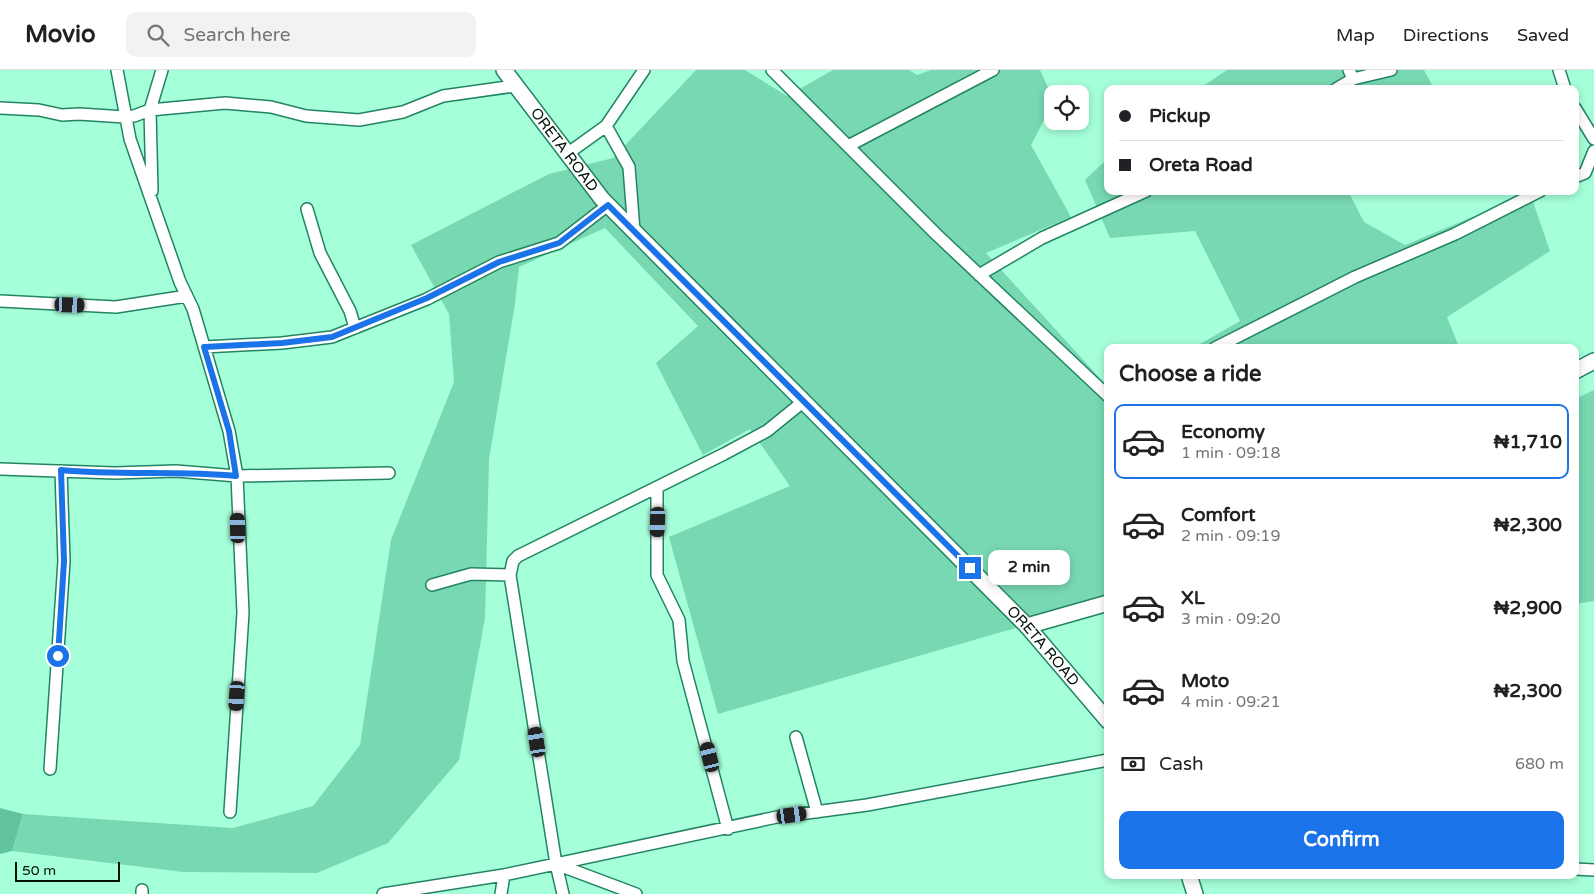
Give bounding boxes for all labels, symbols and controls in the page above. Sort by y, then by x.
search box [126,12,476,57]
text: Movio [25,20,96,49]
icon: search [144,21,172,49]
text: Search here [184,24,290,46]
text: Map [1336,24,1375,46]
text: Directions [1403,24,1489,46]
text: Saved [1517,24,1569,46]
map controls [1044,85,1089,130]
button: locate [1044,85,1089,130]
street label: ORETA ROAD [527,104,602,195]
text: Pickup [1149,105,1210,127]
text: Oreta Road [1149,154,1253,176]
car [54,297,85,313]
text: Choose a ride [1119,361,1262,387]
icon: car [1121,419,1166,464]
text: Economy [1181,421,1265,443]
text: ₦1,710 [1494,431,1562,453]
text: 1 min · 09:18 [1181,443,1280,463]
icon: car [1121,502,1166,547]
text: Comfort [1181,504,1255,526]
car [649,507,666,537]
car [230,513,245,543]
text: ₦2,300 [1493,514,1562,536]
text: 2 min · 09:19 [1181,526,1280,546]
callout: 2 min [988,550,1070,586]
route end [959,557,981,579]
text: 2 min [1008,557,1050,577]
icon: car [1121,585,1166,630]
text: XL [1181,587,1205,609]
text: ₦2,900 [1493,597,1562,619]
street label: ORETA ROAD [1003,602,1083,690]
text: 3 min · 09:20 [1181,609,1280,629]
route start [47,645,69,667]
icon: car [1121,668,1166,713]
text: Moto [1181,670,1229,692]
text: ₦2,300 [1493,680,1562,702]
car [228,681,245,711]
text: 4 min · 09:21 [1181,692,1280,712]
car [527,726,546,758]
car [699,741,720,773]
icon: cash [1119,750,1147,778]
text: Cash [1159,753,1204,775]
text: 680 m [1515,754,1564,774]
car [776,805,807,825]
button: Confirm [1119,811,1564,869]
scale bar [15,859,120,882]
text: 50 m [22,862,56,879]

